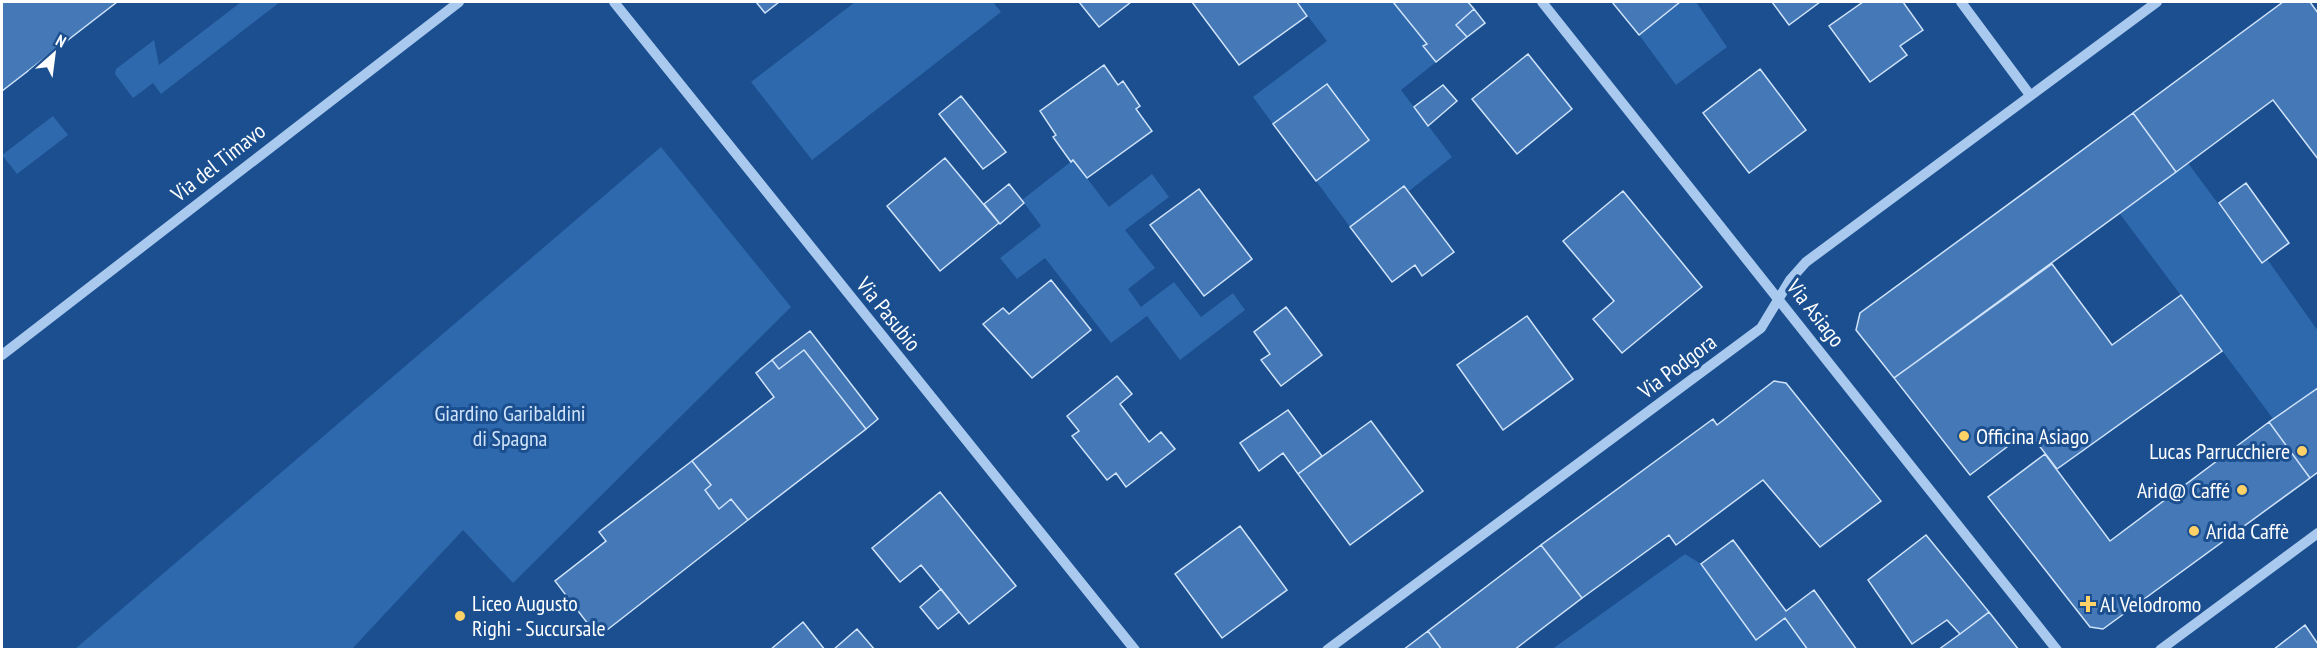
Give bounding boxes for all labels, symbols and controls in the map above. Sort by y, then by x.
north arrow [24,24,84,84]
text: N [53,30,70,52]
street label: Via del Timavo [164,116,271,208]
street label: Via Pasubio [850,270,927,357]
street label: Via Asiago [1780,273,1851,352]
street label: Via Podgora [1632,328,1722,405]
park label: Giardino Garibaldini di Spagna [434,399,586,452]
place label: Officina Asiago [1976,422,2089,450]
marker: Officina Asiago [1957,429,1971,443]
place label: Lucas Parrucchiere [2149,437,2290,465]
marker: Lucas Parrucchiere [2295,444,2309,458]
place label: Arìd@ Caffé [2137,476,2230,504]
marker: Arìd@ Caffé [2235,483,2249,497]
place label: Arida Caffè [2206,517,2289,545]
marker: Arida Caffè [2187,524,2201,538]
place label: Liceo Augusto Righi - Succursale [472,589,606,642]
place label: Al Velodromo [2100,590,2201,618]
marker: Al Velodromo [2081,597,2095,611]
marker: Liceo Augusto Righi - Succursale [453,609,467,623]

